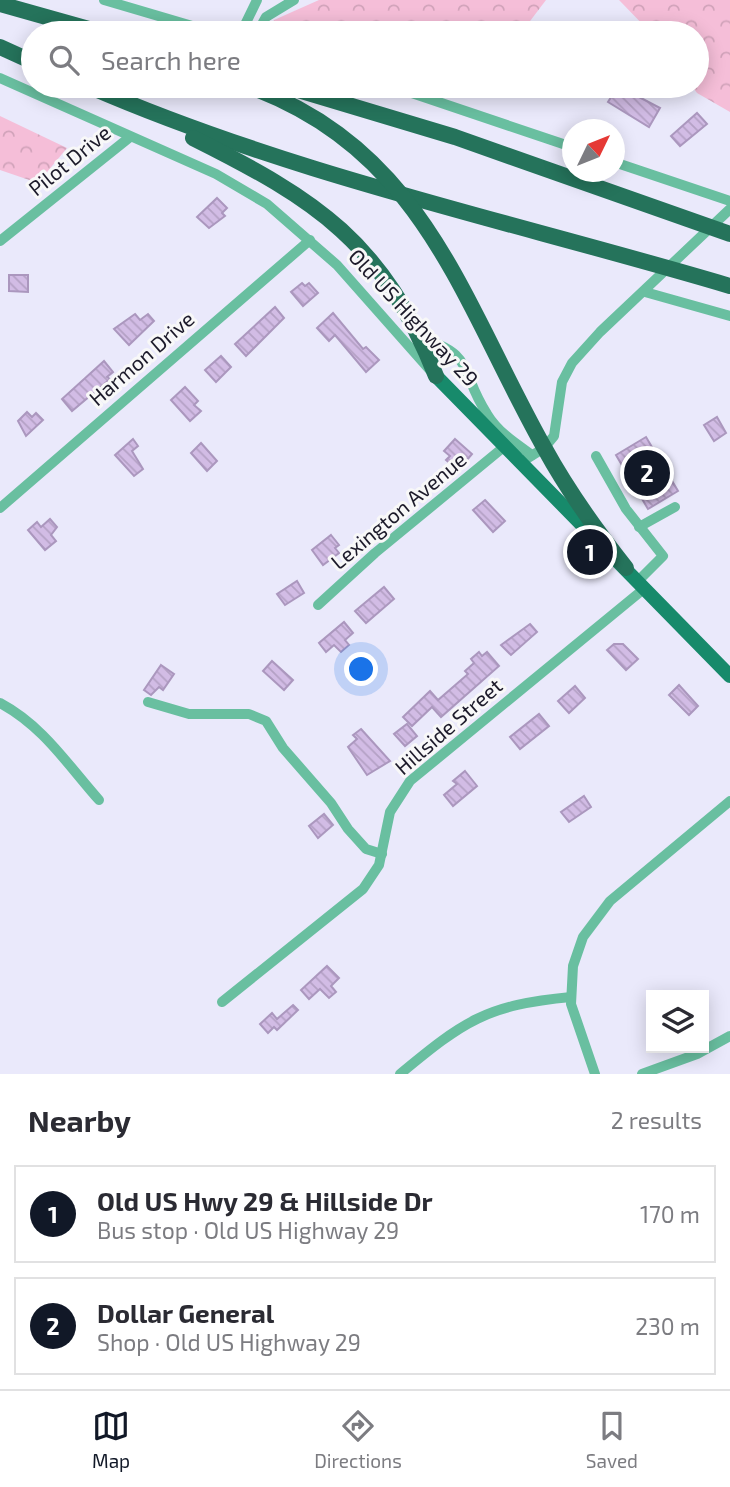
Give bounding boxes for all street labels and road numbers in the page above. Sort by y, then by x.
street label: Pilot Drive [23,119,115,200]
street label: Old US Highway 29 [344,243,484,391]
street label: Harmon Drive [83,305,199,410]
street label: Lexington Avenue [325,446,471,574]
street label: Hillside Street [389,672,507,779]

